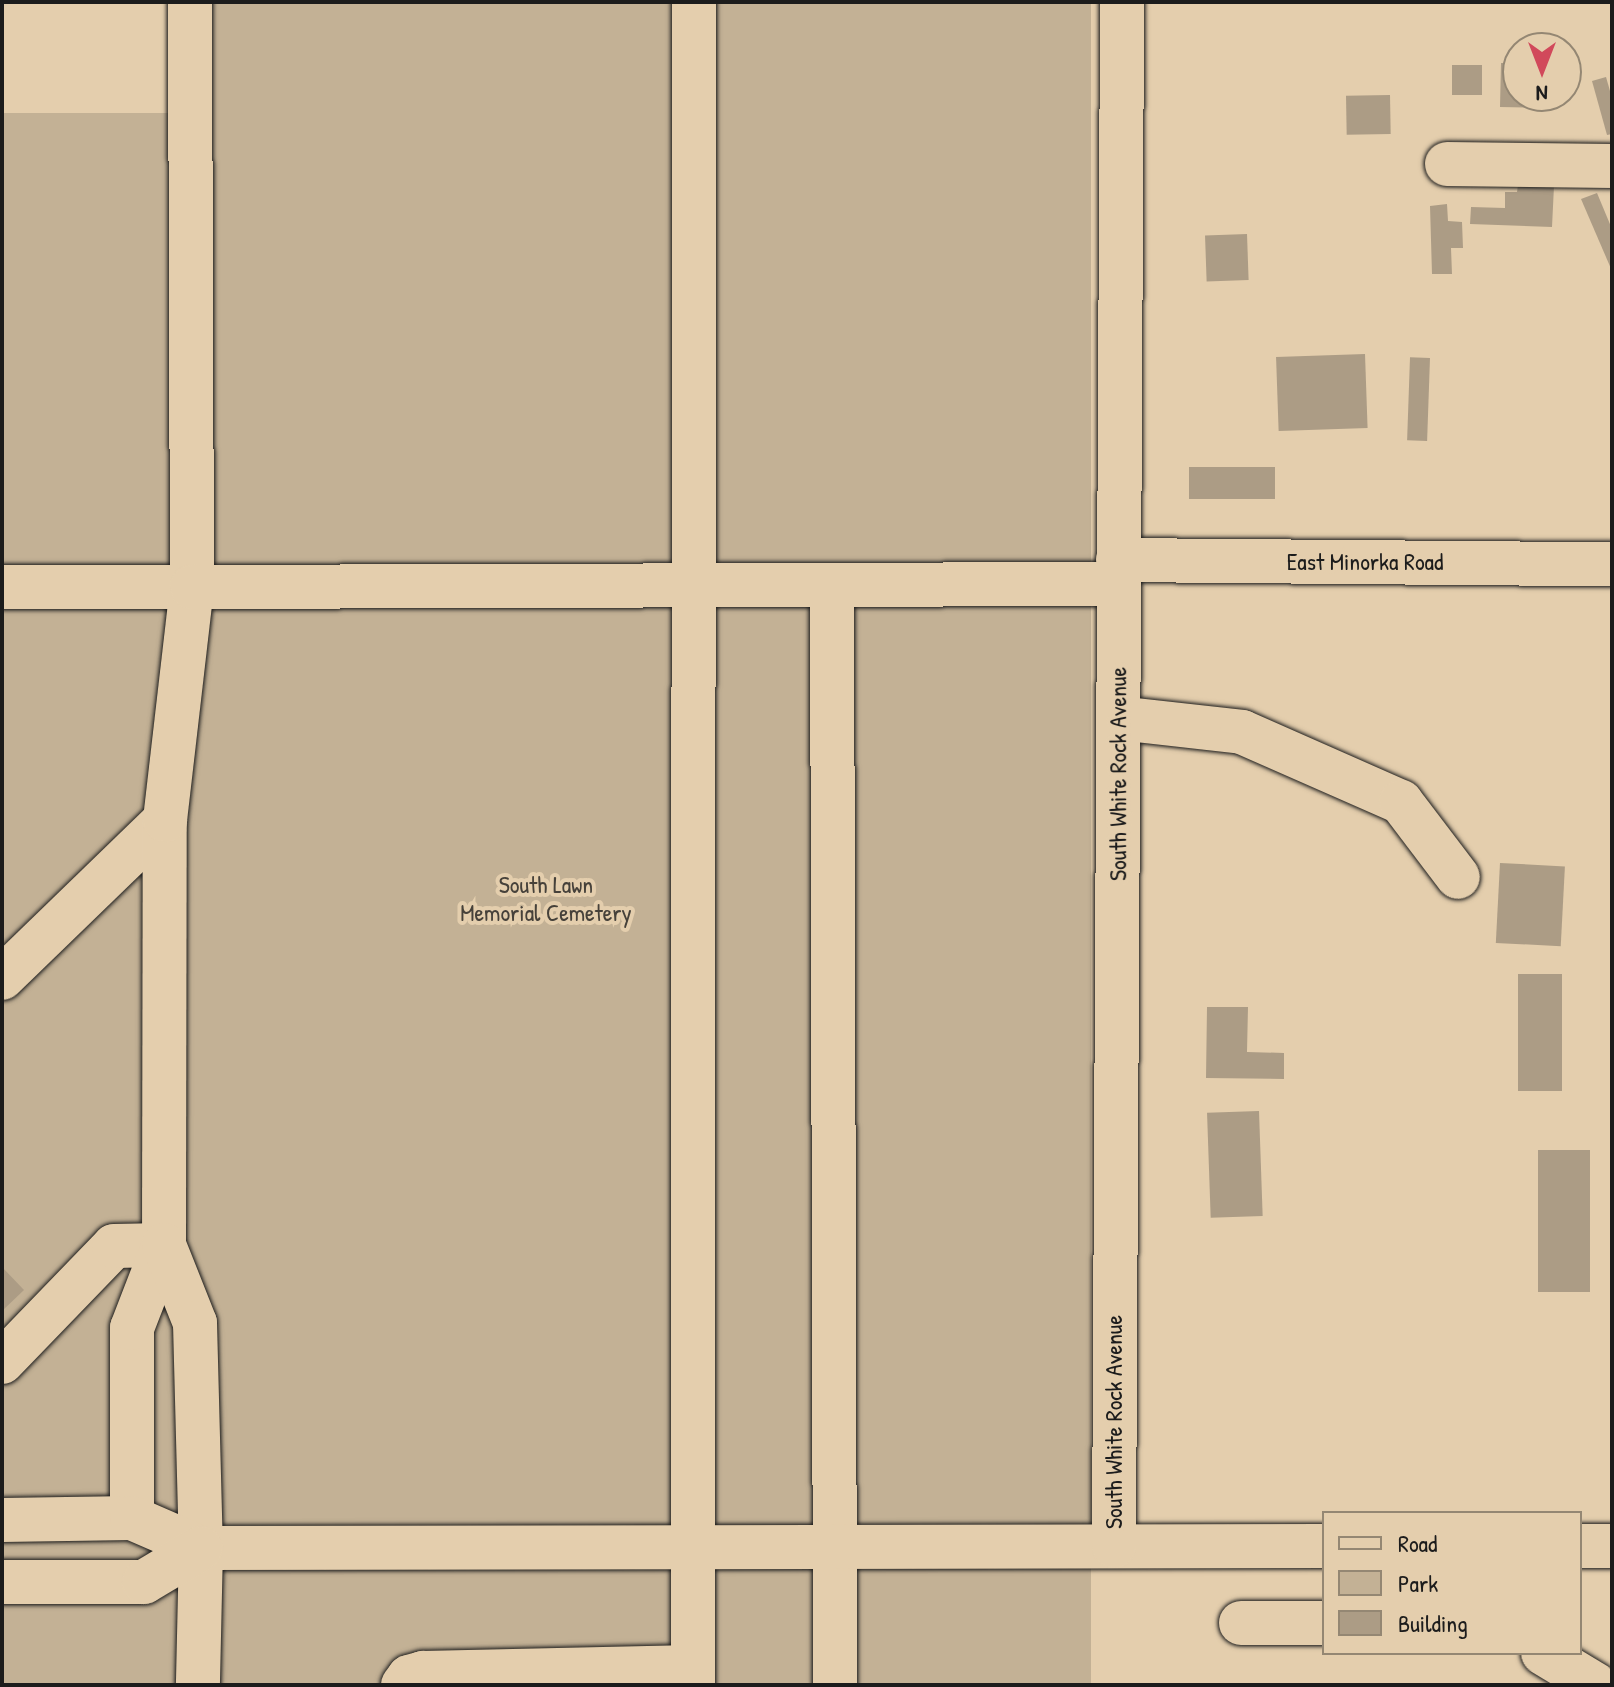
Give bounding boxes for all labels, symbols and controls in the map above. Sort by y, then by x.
north arrow [1502,32,1582,112]
text: N [1536,79,1548,109]
street label: East Minorka Road [1287,548,1443,576]
street label: South White Rock Avenue [1104,667,1132,881]
park label: South Lawn Memorial Cemetery [460,871,632,927]
street label: South White Rock Avenue [1100,1315,1128,1529]
legend [1322,1511,1582,1655]
text: Road [1398,1527,1437,1559]
text: Park [1398,1567,1438,1599]
text: Building [1398,1607,1468,1639]

